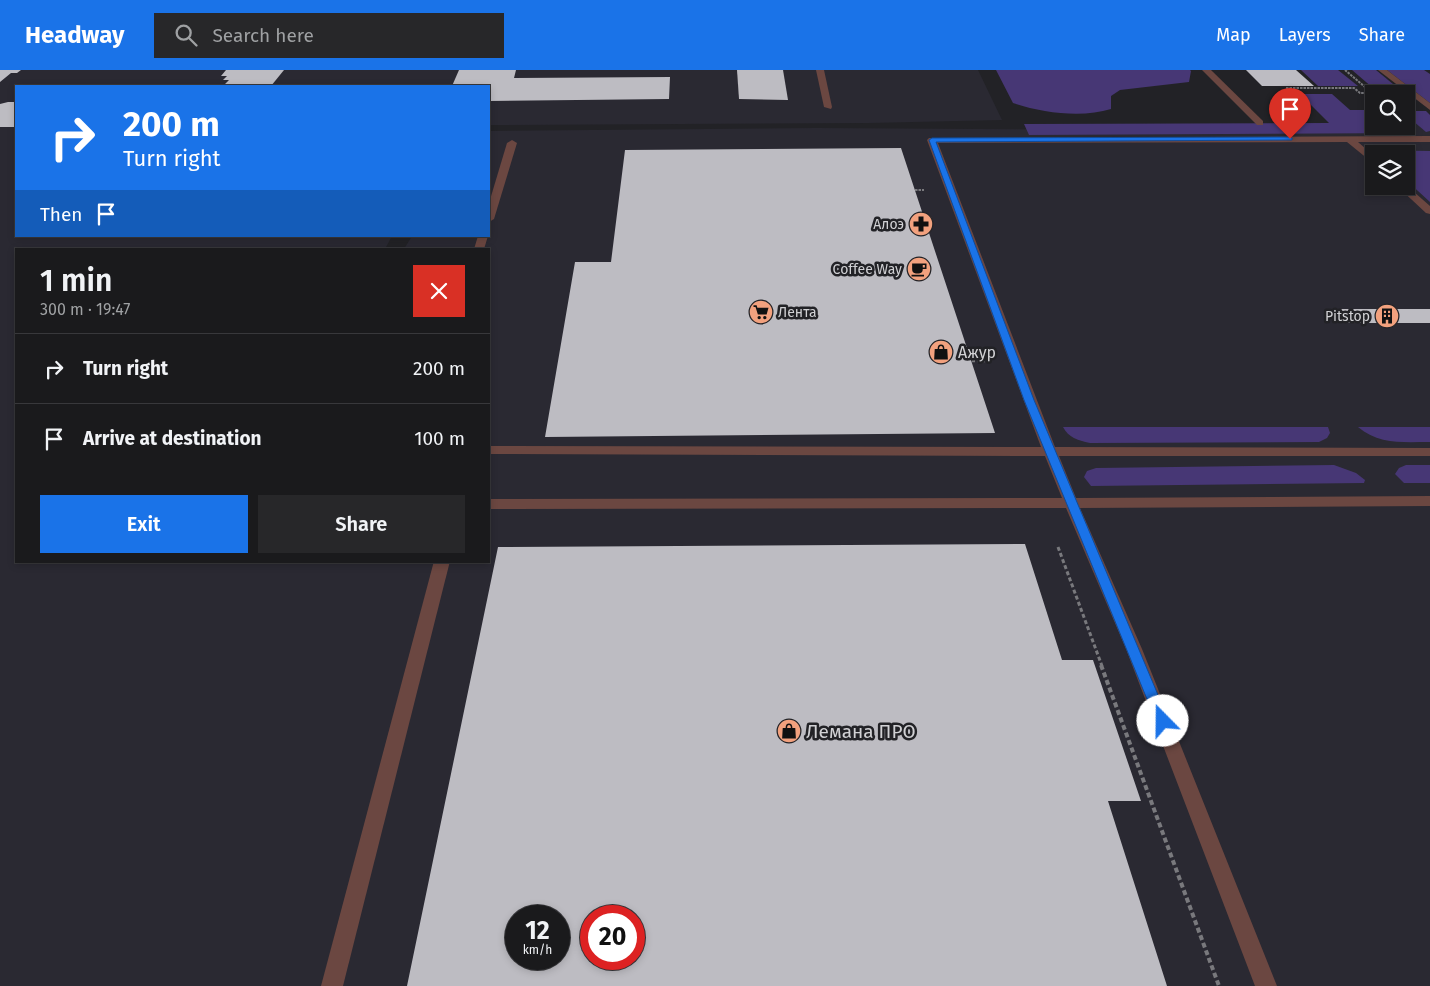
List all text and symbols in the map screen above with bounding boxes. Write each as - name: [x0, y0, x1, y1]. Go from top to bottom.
- search box: [154, 13, 504, 58]
- text: Headway: [25, 21, 124, 49]
- icon: search: [172, 21, 200, 49]
- text: Search here: [212, 24, 314, 47]
- text: Map: [1216, 24, 1251, 46]
- text: Layers: [1279, 24, 1331, 46]
- text: Share: [1359, 24, 1405, 46]
- map controls: [1365, 85, 1415, 195]
- button: search: [1365, 85, 1415, 135]
- pin: [1269, 88, 1311, 139]
- icon: arrive: [1276, 95, 1304, 123]
- text: 200 m: [123, 103, 220, 145]
- icon: right: [40, 105, 105, 170]
- text: Turn right: [123, 145, 220, 172]
- button: layers: [1365, 145, 1415, 195]
- icon: arrive: [92, 200, 120, 228]
- text: Then: [40, 203, 82, 226]
- pharmacy icon: Алоэ: [908, 211, 934, 237]
- place label: Алоэ: [873, 216, 904, 233]
- cafe icon: Coffee Way: [906, 256, 932, 282]
- place label: Coffee Way: [833, 261, 902, 278]
- text: 1 min: [40, 263, 112, 299]
- button: close: [413, 265, 465, 317]
- supermarket icon: Лента: [748, 299, 774, 325]
- text: 300 m · 19:47: [40, 300, 130, 319]
- building icon: Pitstop: [1374, 303, 1400, 329]
- place label: Лента: [778, 304, 817, 321]
- place label: Pitstop: [1325, 308, 1370, 325]
- shop icon: Ажур: [928, 339, 954, 365]
- place label: Ажур: [958, 343, 996, 362]
- icon: right: [40, 355, 68, 383]
- text: Turn right: [83, 357, 168, 380]
- text: 200 m: [413, 357, 465, 380]
- icon: arrive: [40, 425, 68, 453]
- text: Arrive at destination: [83, 427, 262, 450]
- text: 100 m: [414, 427, 465, 450]
- button: Exit: [40, 495, 248, 553]
- button: Share: [258, 495, 465, 553]
- position arrow: [1136, 694, 1188, 746]
- shop icon: Лемана ПРО: [776, 718, 802, 744]
- place label: Лемана ПРО: [806, 720, 916, 743]
- speed limit sign: 20: [580, 905, 645, 970]
- text: 12: [525, 916, 550, 946]
- text: km/h: [523, 943, 552, 957]

